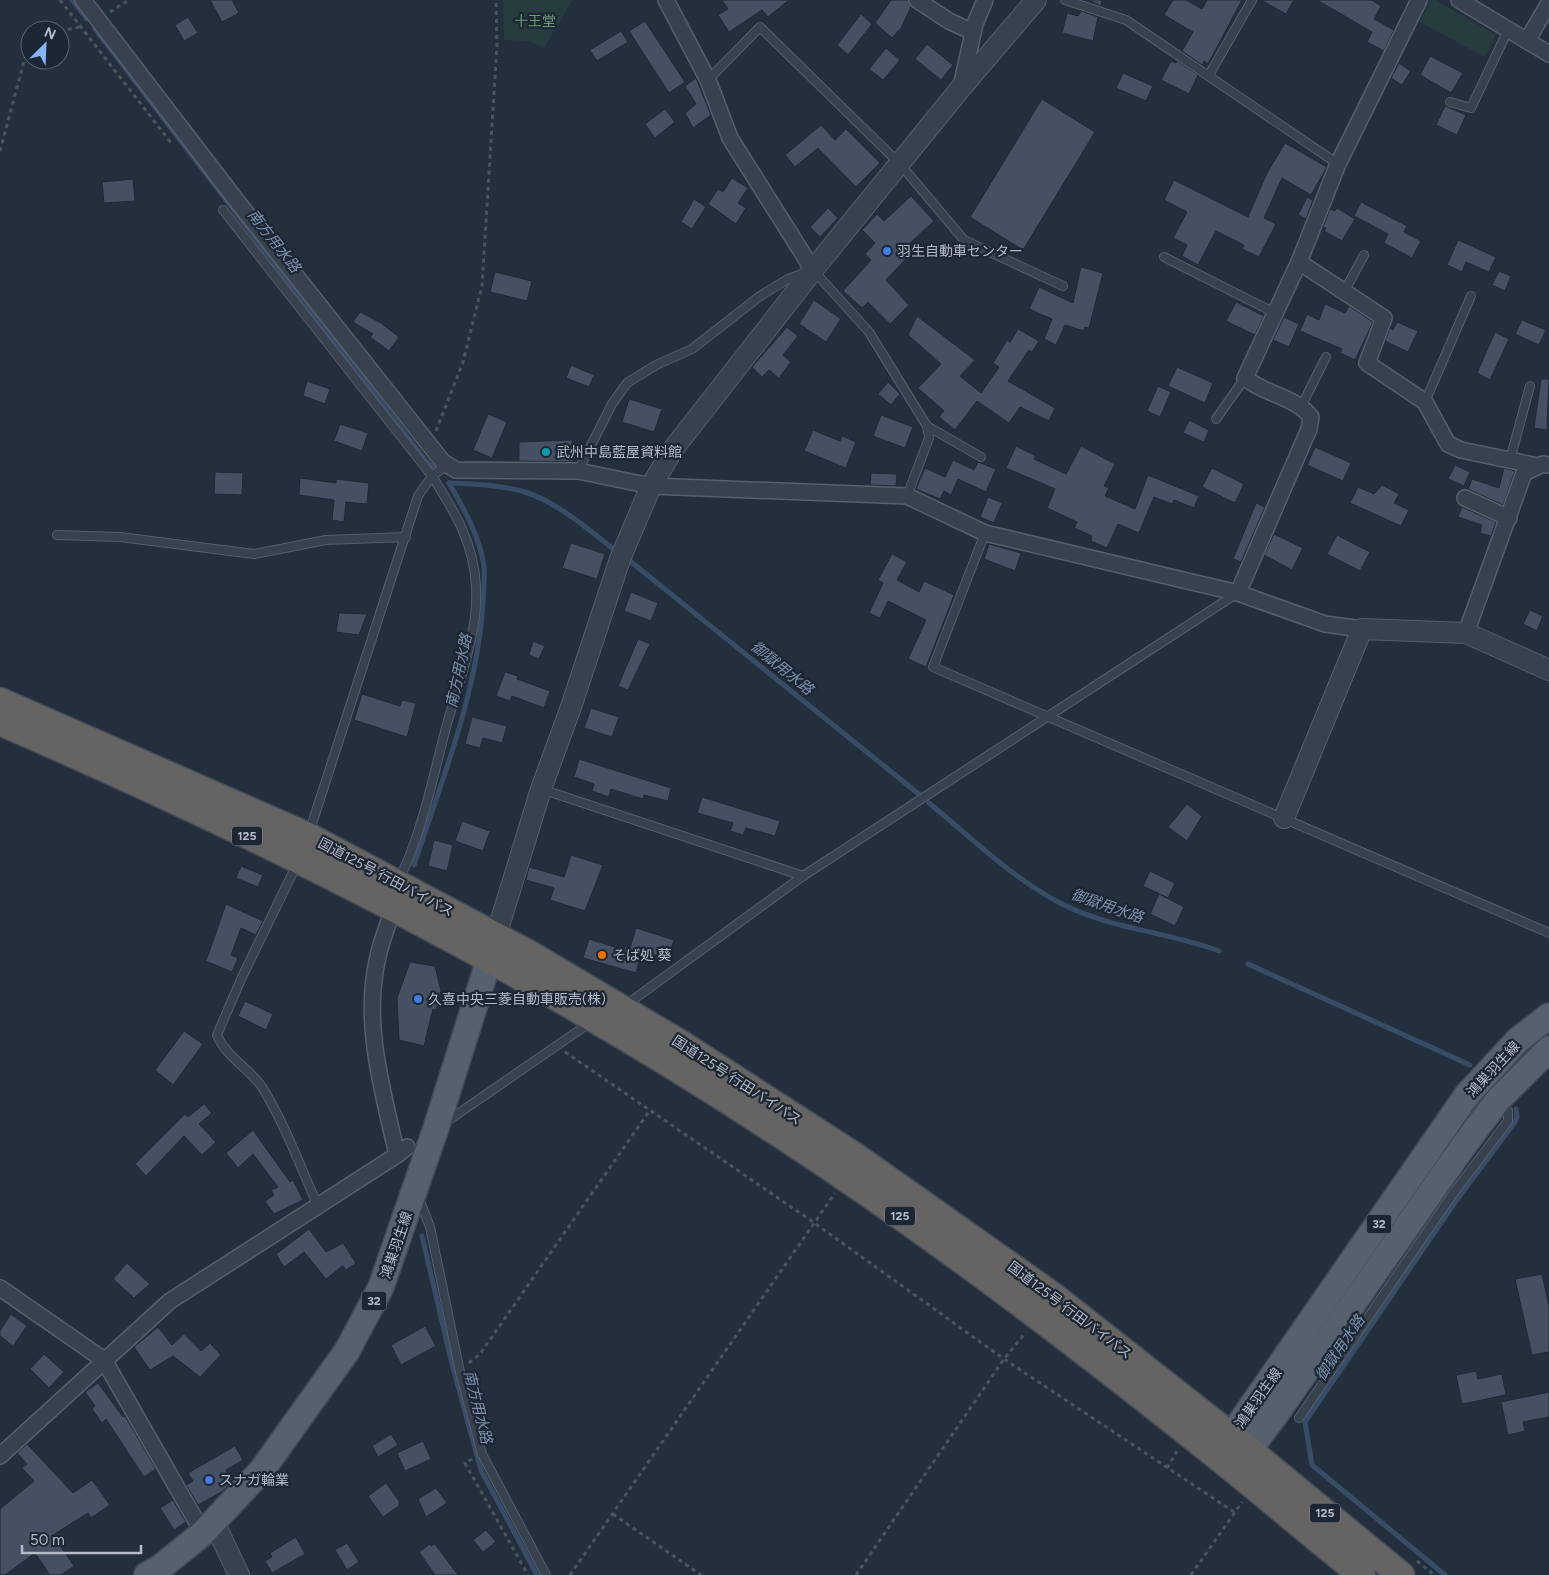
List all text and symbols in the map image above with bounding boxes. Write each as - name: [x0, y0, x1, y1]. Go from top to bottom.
- park label: 十王堂: [514, 13, 556, 30]
- north arrow: [20, 20, 70, 70]
- text: N: [42, 24, 58, 44]
- water label: 南方用水路: [244, 206, 305, 278]
- place label: 羽生自動車センター: [897, 243, 1023, 260]
- marker: 羽生自動車センター: [881, 245, 893, 257]
- place label: 武州中島藍屋資料館: [556, 444, 682, 461]
- marker: 武州中島藍屋資料館: [540, 446, 552, 458]
- water label: 南方用水路: [442, 630, 476, 710]
- water label: 御獄用水路: [747, 637, 818, 700]
- road number: 125: [232, 826, 262, 846]
- street label: 国道125号 行田バイパス: [315, 835, 456, 920]
- water label: 御獄用水路: [1069, 885, 1147, 927]
- place label: そば処 葵: [612, 947, 671, 964]
- marker: そば処 葵: [596, 949, 608, 961]
- place label: 久喜中央三菱自動車販売(株): [428, 991, 606, 1008]
- marker: 久喜中央三菱自動車販売(株): [412, 993, 424, 1005]
- street label: 国道125号 行田バイパス: [669, 1032, 805, 1129]
- street label: 鴻巣羽生線: [1463, 1038, 1523, 1101]
- road number: 125: [885, 1206, 915, 1226]
- street label: 鴻巣羽生線: [377, 1209, 416, 1281]
- road number: 32: [1366, 1214, 1392, 1234]
- street label: 国道125号 行田バイパス: [1004, 1258, 1135, 1363]
- road number: 32: [362, 1292, 386, 1310]
- water label: 御獄用水路: [1312, 1310, 1370, 1384]
- street label: 鴻巣羽生線: [1231, 1365, 1285, 1432]
- water label: 南方用水路: [460, 1368, 496, 1447]
- place label: スナガ輪業: [219, 1472, 289, 1489]
- marker: スナガ輪業: [203, 1474, 215, 1486]
- road number: 125: [1310, 1504, 1340, 1522]
- scale bar: [22, 1522, 141, 1554]
- text: 50 m: [30, 1531, 65, 1549]

